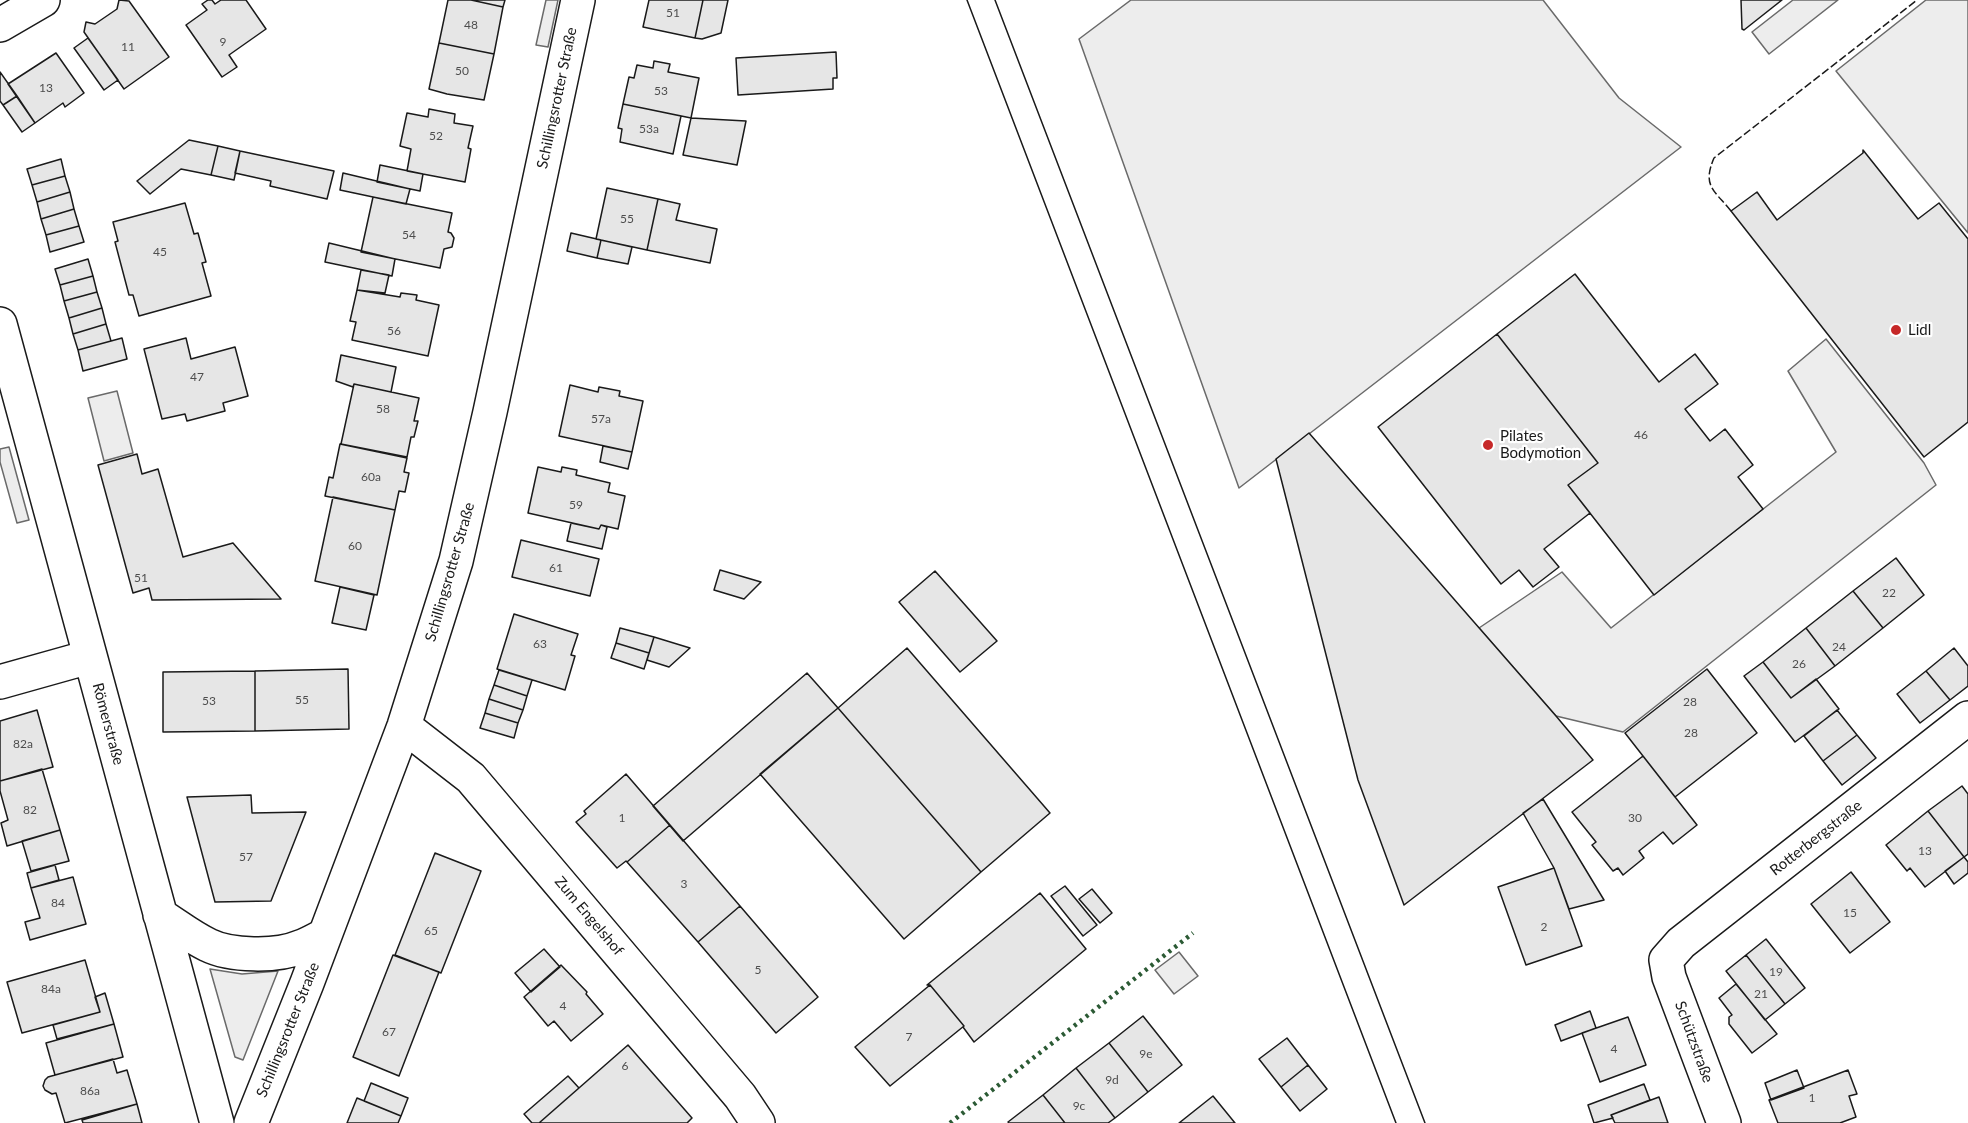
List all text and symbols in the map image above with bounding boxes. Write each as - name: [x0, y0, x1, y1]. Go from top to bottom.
- house number: 51: [666, 6, 680, 20]
- house number: 48: [464, 18, 478, 32]
- street label: Schillingsrotter Straße: [533, 26, 581, 170]
- house number: 9: [220, 35, 226, 49]
- house number: 11: [121, 40, 135, 54]
- house number: 50: [455, 64, 469, 78]
- house number: 13: [39, 81, 53, 95]
- house number: 53: [654, 84, 668, 98]
- house number: 53a: [639, 122, 659, 136]
- house number: 52: [429, 129, 443, 143]
- house number: 55: [620, 212, 634, 226]
- house number: 54: [402, 228, 416, 242]
- house number: 45: [153, 245, 167, 259]
- place label: Lidl: [1908, 321, 1931, 339]
- marker: Lidl: [1889, 323, 1903, 337]
- house number: 56: [387, 324, 401, 338]
- house number: 47: [190, 370, 204, 384]
- house number: 58: [376, 402, 390, 416]
- house number: 57a: [591, 412, 611, 426]
- place label: Pilates Bodymotion: [1500, 427, 1581, 462]
- house number: 46: [1634, 428, 1648, 442]
- marker: Pilates Bodymotion: [1481, 438, 1495, 452]
- house number: 60a: [361, 470, 381, 484]
- house number: 59: [569, 498, 583, 512]
- street label: Schillingsrotter Straße: [421, 500, 479, 644]
- house number: 60: [348, 539, 362, 553]
- house number: 61: [549, 561, 563, 575]
- house number: 51: [134, 571, 148, 585]
- house number: 22: [1882, 586, 1896, 600]
- house number: 63: [533, 637, 547, 651]
- house number: 24: [1832, 640, 1846, 654]
- house number: 26: [1792, 657, 1806, 671]
- street label: Römerstraße: [88, 681, 128, 767]
- house number: 55: [295, 693, 309, 707]
- house number: 53: [202, 694, 216, 708]
- house number: 28: [1683, 695, 1697, 709]
- house number: 28: [1684, 726, 1698, 740]
- house number: 82a: [13, 737, 33, 751]
- street label: Rotterbergstraße: [1767, 797, 1865, 879]
- house number: 82: [23, 803, 37, 817]
- house number: 1: [619, 811, 625, 825]
- house number: 30: [1628, 811, 1642, 825]
- house number: 13: [1918, 844, 1932, 858]
- house number: 57: [239, 850, 253, 864]
- street label: Zum Engelshof: [551, 873, 627, 959]
- house number: 3: [681, 877, 687, 891]
- house number: 84: [51, 896, 65, 910]
- house number: 15: [1843, 906, 1857, 920]
- house number: 2: [1541, 920, 1547, 934]
- house number: 65: [424, 924, 438, 938]
- street label: Schillingsrotter Straße: [253, 960, 323, 1100]
- house number: 5: [755, 963, 761, 977]
- house number: 19: [1769, 965, 1783, 979]
- house number: 84a: [41, 982, 61, 996]
- house number: 21: [1754, 987, 1768, 1001]
- house number: 4: [560, 999, 566, 1013]
- street label: Schützstraße: [1671, 999, 1717, 1085]
- house number: 67: [382, 1025, 396, 1039]
- house number: 7: [906, 1030, 912, 1044]
- house number: 4: [1611, 1042, 1617, 1056]
- house number: 9e: [1139, 1047, 1153, 1061]
- house number: 6: [622, 1059, 628, 1073]
- house number: 9d: [1105, 1073, 1119, 1087]
- house number: 86a: [80, 1084, 100, 1098]
- house number: 1: [1809, 1091, 1815, 1105]
- house number: 9c: [1073, 1099, 1085, 1113]

